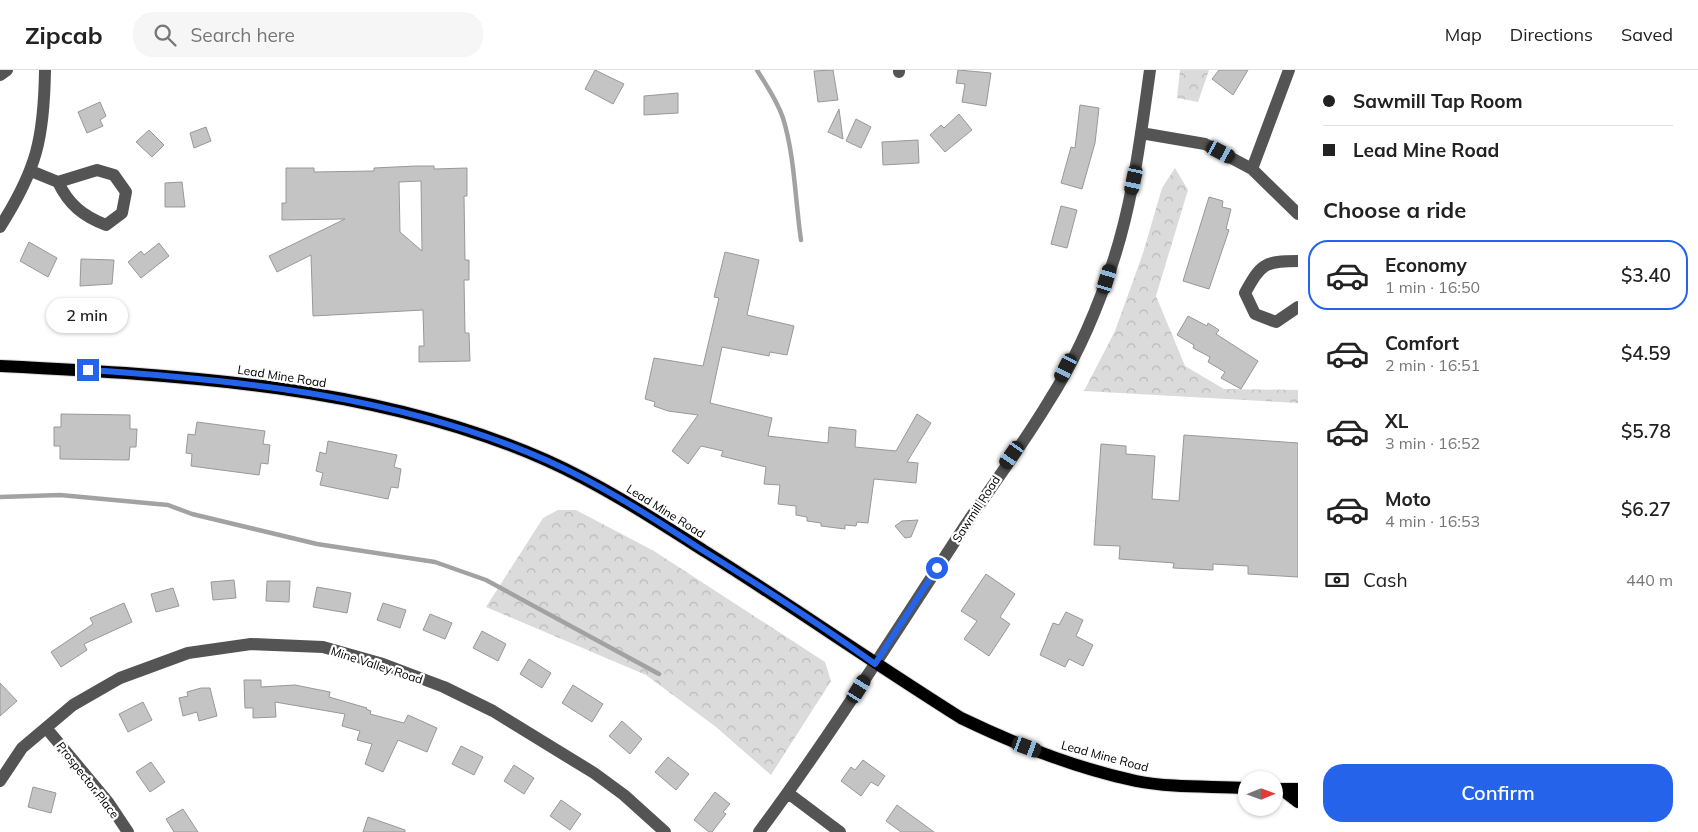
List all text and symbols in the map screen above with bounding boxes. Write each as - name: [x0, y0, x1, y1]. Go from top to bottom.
- search box: [133, 12, 483, 57]
- text: Zipcab: [25, 20, 103, 50]
- icon: search: [151, 21, 179, 49]
- text: Search here: [191, 23, 295, 47]
- text: Map: [1445, 23, 1482, 46]
- text: Directions: [1510, 23, 1593, 46]
- text: Saved: [1621, 23, 1673, 46]
- text: Sawmill Tap Room: [1353, 89, 1523, 113]
- car: [1204, 138, 1237, 166]
- text: Lead Mine Road: [1353, 138, 1499, 162]
- car: [1123, 164, 1144, 196]
- text: Choose a ride: [1323, 196, 1466, 224]
- icon: car: [1325, 253, 1370, 298]
- text: Economy: [1385, 253, 1467, 277]
- car: [1095, 262, 1118, 296]
- text: $3.40: [1621, 263, 1671, 287]
- text: 1 min · 16:50: [1385, 277, 1480, 297]
- callout: 2 min: [47, 298, 129, 332]
- text: 2 min: [66, 305, 108, 325]
- icon: car: [1325, 331, 1370, 376]
- text: Comfort: [1385, 331, 1459, 355]
- text: $4.59: [1621, 341, 1671, 365]
- car: [1052, 351, 1079, 385]
- text: 2 min · 16:51: [1385, 355, 1480, 375]
- route end: [77, 359, 99, 381]
- street label: Lead Mine Road: [236, 362, 328, 390]
- icon: car: [1325, 409, 1370, 454]
- text: XL: [1385, 409, 1408, 433]
- text: $5.78: [1621, 419, 1671, 443]
- text: 3 min · 16:52: [1385, 433, 1480, 453]
- car: [997, 438, 1026, 472]
- street label: Sawmill Road: [949, 473, 1003, 545]
- street label: Lead Mine Road: [624, 481, 708, 541]
- icon: car: [1325, 487, 1370, 532]
- text: Moto: [1385, 487, 1431, 511]
- text: $6.27: [1621, 497, 1671, 521]
- text: 4 min · 16:53: [1385, 511, 1480, 531]
- route start: [926, 557, 948, 579]
- icon: cash: [1323, 566, 1351, 594]
- text: Cash: [1363, 568, 1408, 592]
- text: 440 m: [1626, 570, 1673, 590]
- street label: Mine Valley Road: [329, 643, 425, 687]
- car: [844, 672, 873, 706]
- car: [1010, 735, 1043, 759]
- street label: Lead Mine Road: [1060, 737, 1150, 775]
- street label: Prospector Place: [53, 739, 123, 821]
- button: Confirm: [1323, 764, 1673, 822]
- north arrow: [1238, 771, 1282, 816]
- map controls: [1238, 771, 1283, 816]

